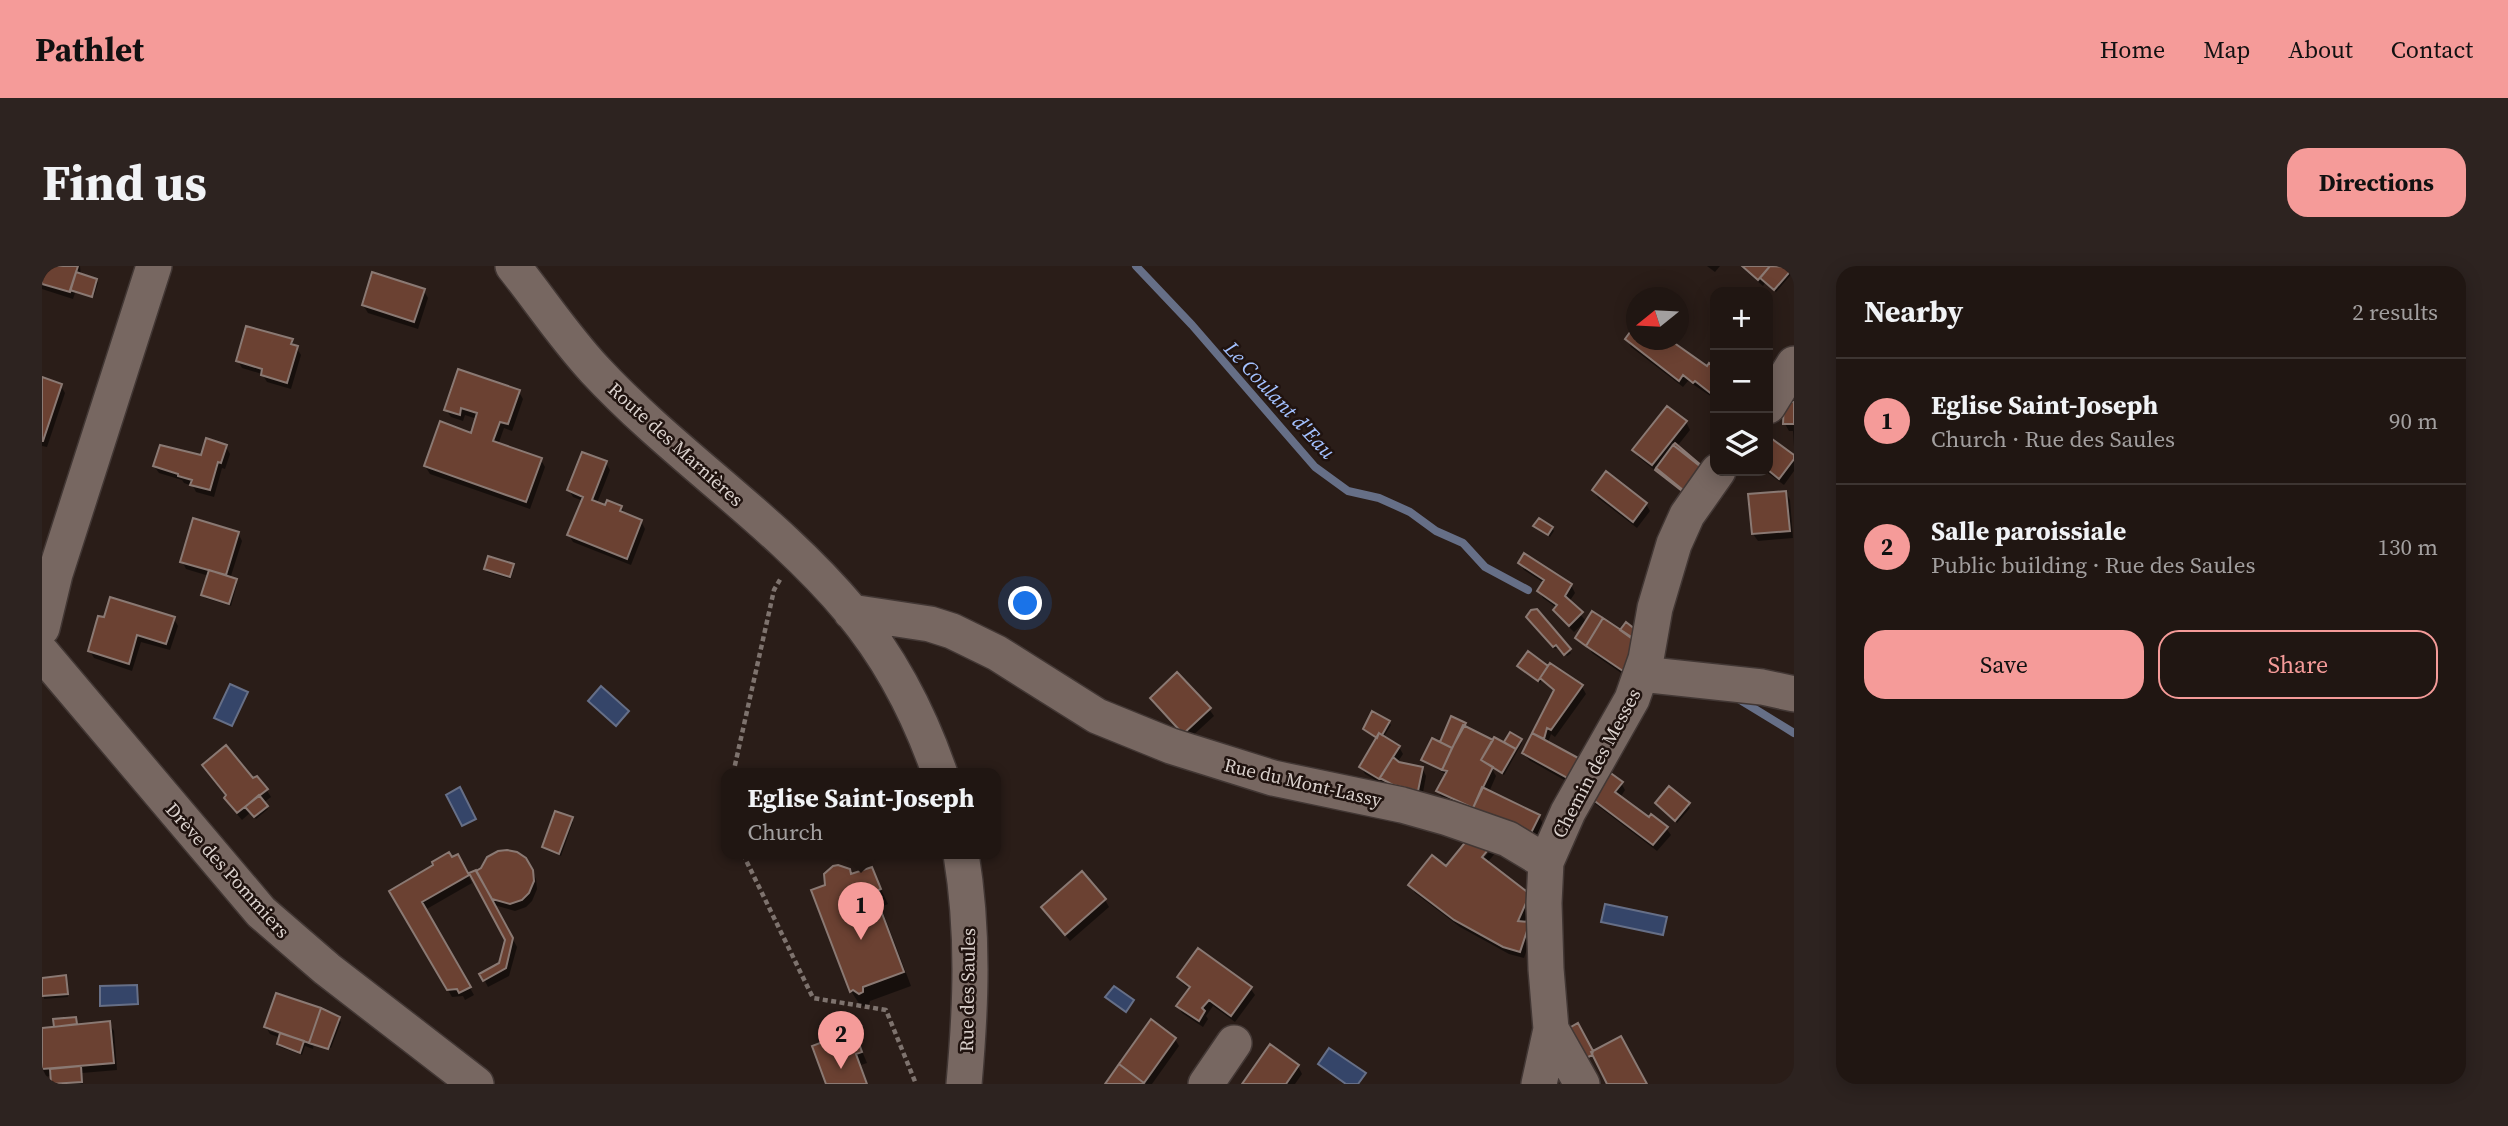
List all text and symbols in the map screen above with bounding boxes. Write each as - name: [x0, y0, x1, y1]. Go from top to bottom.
- text: Pathlet: [35, 27, 144, 72]
- text: Home: [2100, 33, 2165, 66]
- text: Map: [2203, 33, 2250, 66]
- text: About: [2288, 33, 2353, 66]
- text: Contact: [2391, 33, 2473, 66]
- button: Directions: [2287, 148, 2466, 217]
- text: Find us: [42, 149, 207, 216]
- north arrow: [1626, 287, 1689, 350]
- map controls: [1710, 287, 1773, 476]
- button: +: [1710, 287, 1773, 350]
- text: Nearby: [1864, 291, 1963, 332]
- text: 2 results: [2352, 296, 2438, 328]
- water label: Le Coulant d'Eau: [1217, 334, 1342, 465]
- button: −: [1710, 350, 1773, 413]
- street label: Route des Marnières: [603, 376, 749, 512]
- text: Eglise Saint-Joseph: [1931, 387, 2158, 423]
- text: 1: [1881, 405, 1893, 437]
- text: 90 m: [2389, 405, 2438, 437]
- button: layers: [1710, 413, 1773, 476]
- text: Church · Rue des Saules: [1931, 423, 2175, 455]
- text: Salle paroissiale: [1931, 513, 2126, 549]
- text: 2: [1881, 531, 1893, 563]
- text: 130 m: [2377, 531, 2438, 563]
- text: Public building · Rue des Saules: [1931, 549, 2255, 581]
- your location: [1008, 586, 1042, 620]
- button: Save: [1864, 630, 2144, 699]
- button: Share: [2158, 630, 2438, 699]
- street label: Chemin des Messes: [1546, 684, 1646, 842]
- street label: Rue du Mont-Lassy: [1222, 751, 1385, 813]
- popup: [721, 768, 1001, 859]
- text: Eglise Saint-Joseph: [747, 780, 975, 816]
- street label: Drève des Pommiers: [160, 797, 296, 943]
- text: Church: [747, 816, 823, 848]
- pin: 1: [838, 882, 884, 940]
- street label: Rue des Saules: [953, 928, 981, 1052]
- pin: 2: [818, 1011, 864, 1069]

